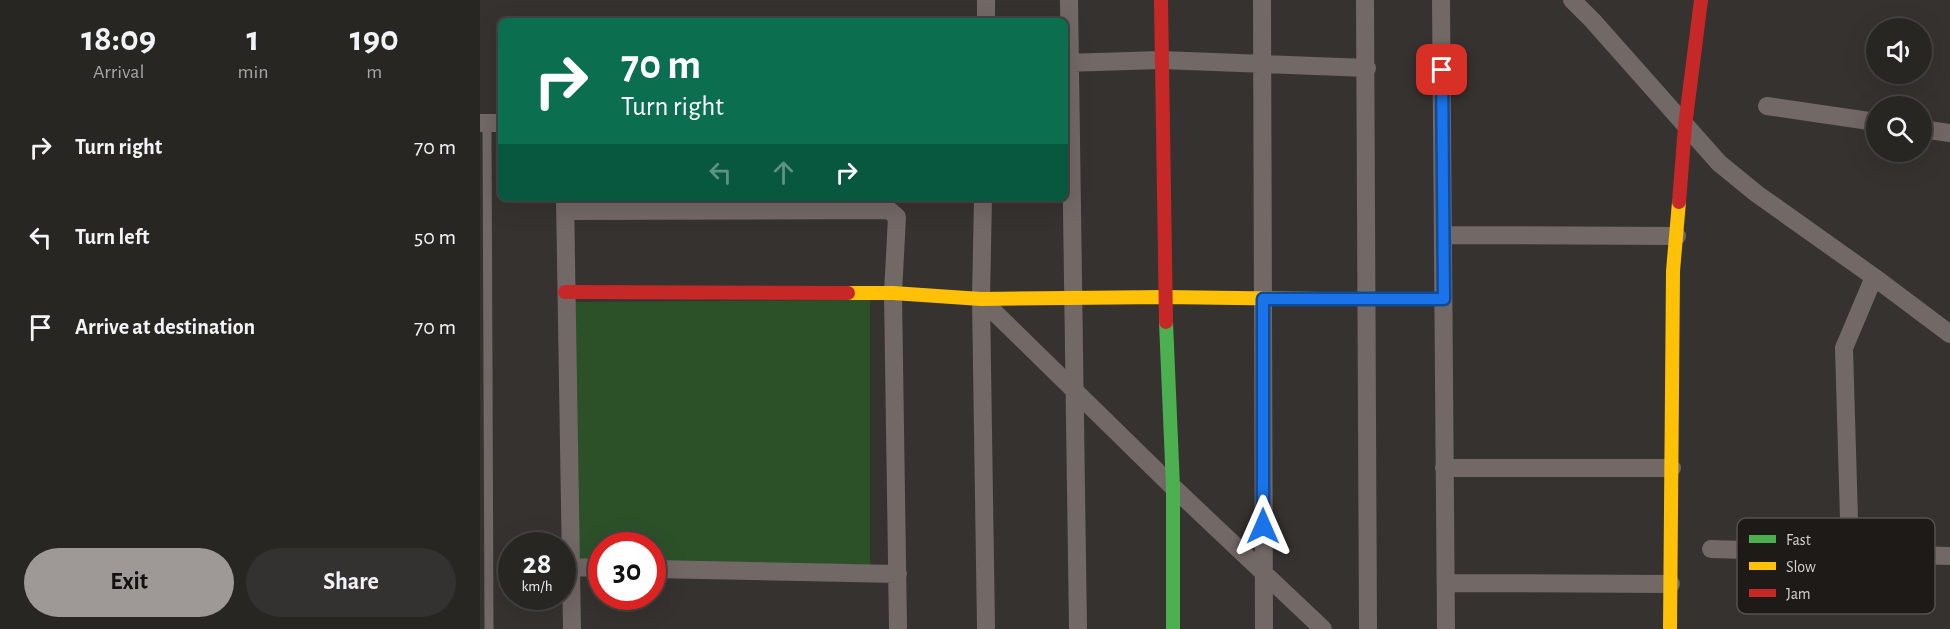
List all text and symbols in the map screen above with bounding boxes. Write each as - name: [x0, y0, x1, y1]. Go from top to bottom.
- map controls: [1866, 18, 1932, 162]
- button: sound: [1866, 18, 1932, 84]
- text: 18:09: [81, 21, 156, 57]
- text: 1: [246, 21, 259, 57]
- text: 190: [350, 21, 399, 57]
- icon: right: [522, 42, 600, 120]
- text: 70 m: [621, 44, 701, 86]
- pin: [1416, 44, 1467, 95]
- icon: arrive: [1425, 53, 1458, 86]
- text: Arrival: [93, 62, 144, 82]
- text: min: [237, 62, 269, 82]
- text: m: [366, 62, 382, 82]
- text: Turn right: [621, 93, 724, 120]
- button: search: [1866, 96, 1932, 162]
- icon: right: [24, 131, 57, 164]
- text: Turn right: [75, 136, 162, 158]
- text: 70 m: [414, 136, 456, 158]
- icon: left: [704, 156, 737, 189]
- icon: ahead: [767, 156, 800, 189]
- icon: right: [830, 156, 863, 189]
- icon: left: [24, 221, 57, 254]
- text: Turn left: [75, 226, 149, 248]
- text: 50 m: [414, 226, 456, 248]
- icon: arrive: [24, 311, 57, 344]
- text: Arrive at destination: [75, 316, 255, 338]
- text: 70 m: [414, 316, 456, 338]
- position arrow: [1231, 494, 1295, 558]
- legend: [1737, 518, 1935, 614]
- speed limit sign: 30: [588, 532, 666, 610]
- text: Fast: [1786, 532, 1811, 548]
- button: Exit: [24, 548, 234, 617]
- button: Share: [246, 548, 456, 617]
- text: 28: [523, 549, 551, 579]
- text: Slow: [1786, 559, 1816, 575]
- text: km/h: [522, 579, 552, 594]
- text: Jam: [1786, 586, 1811, 602]

